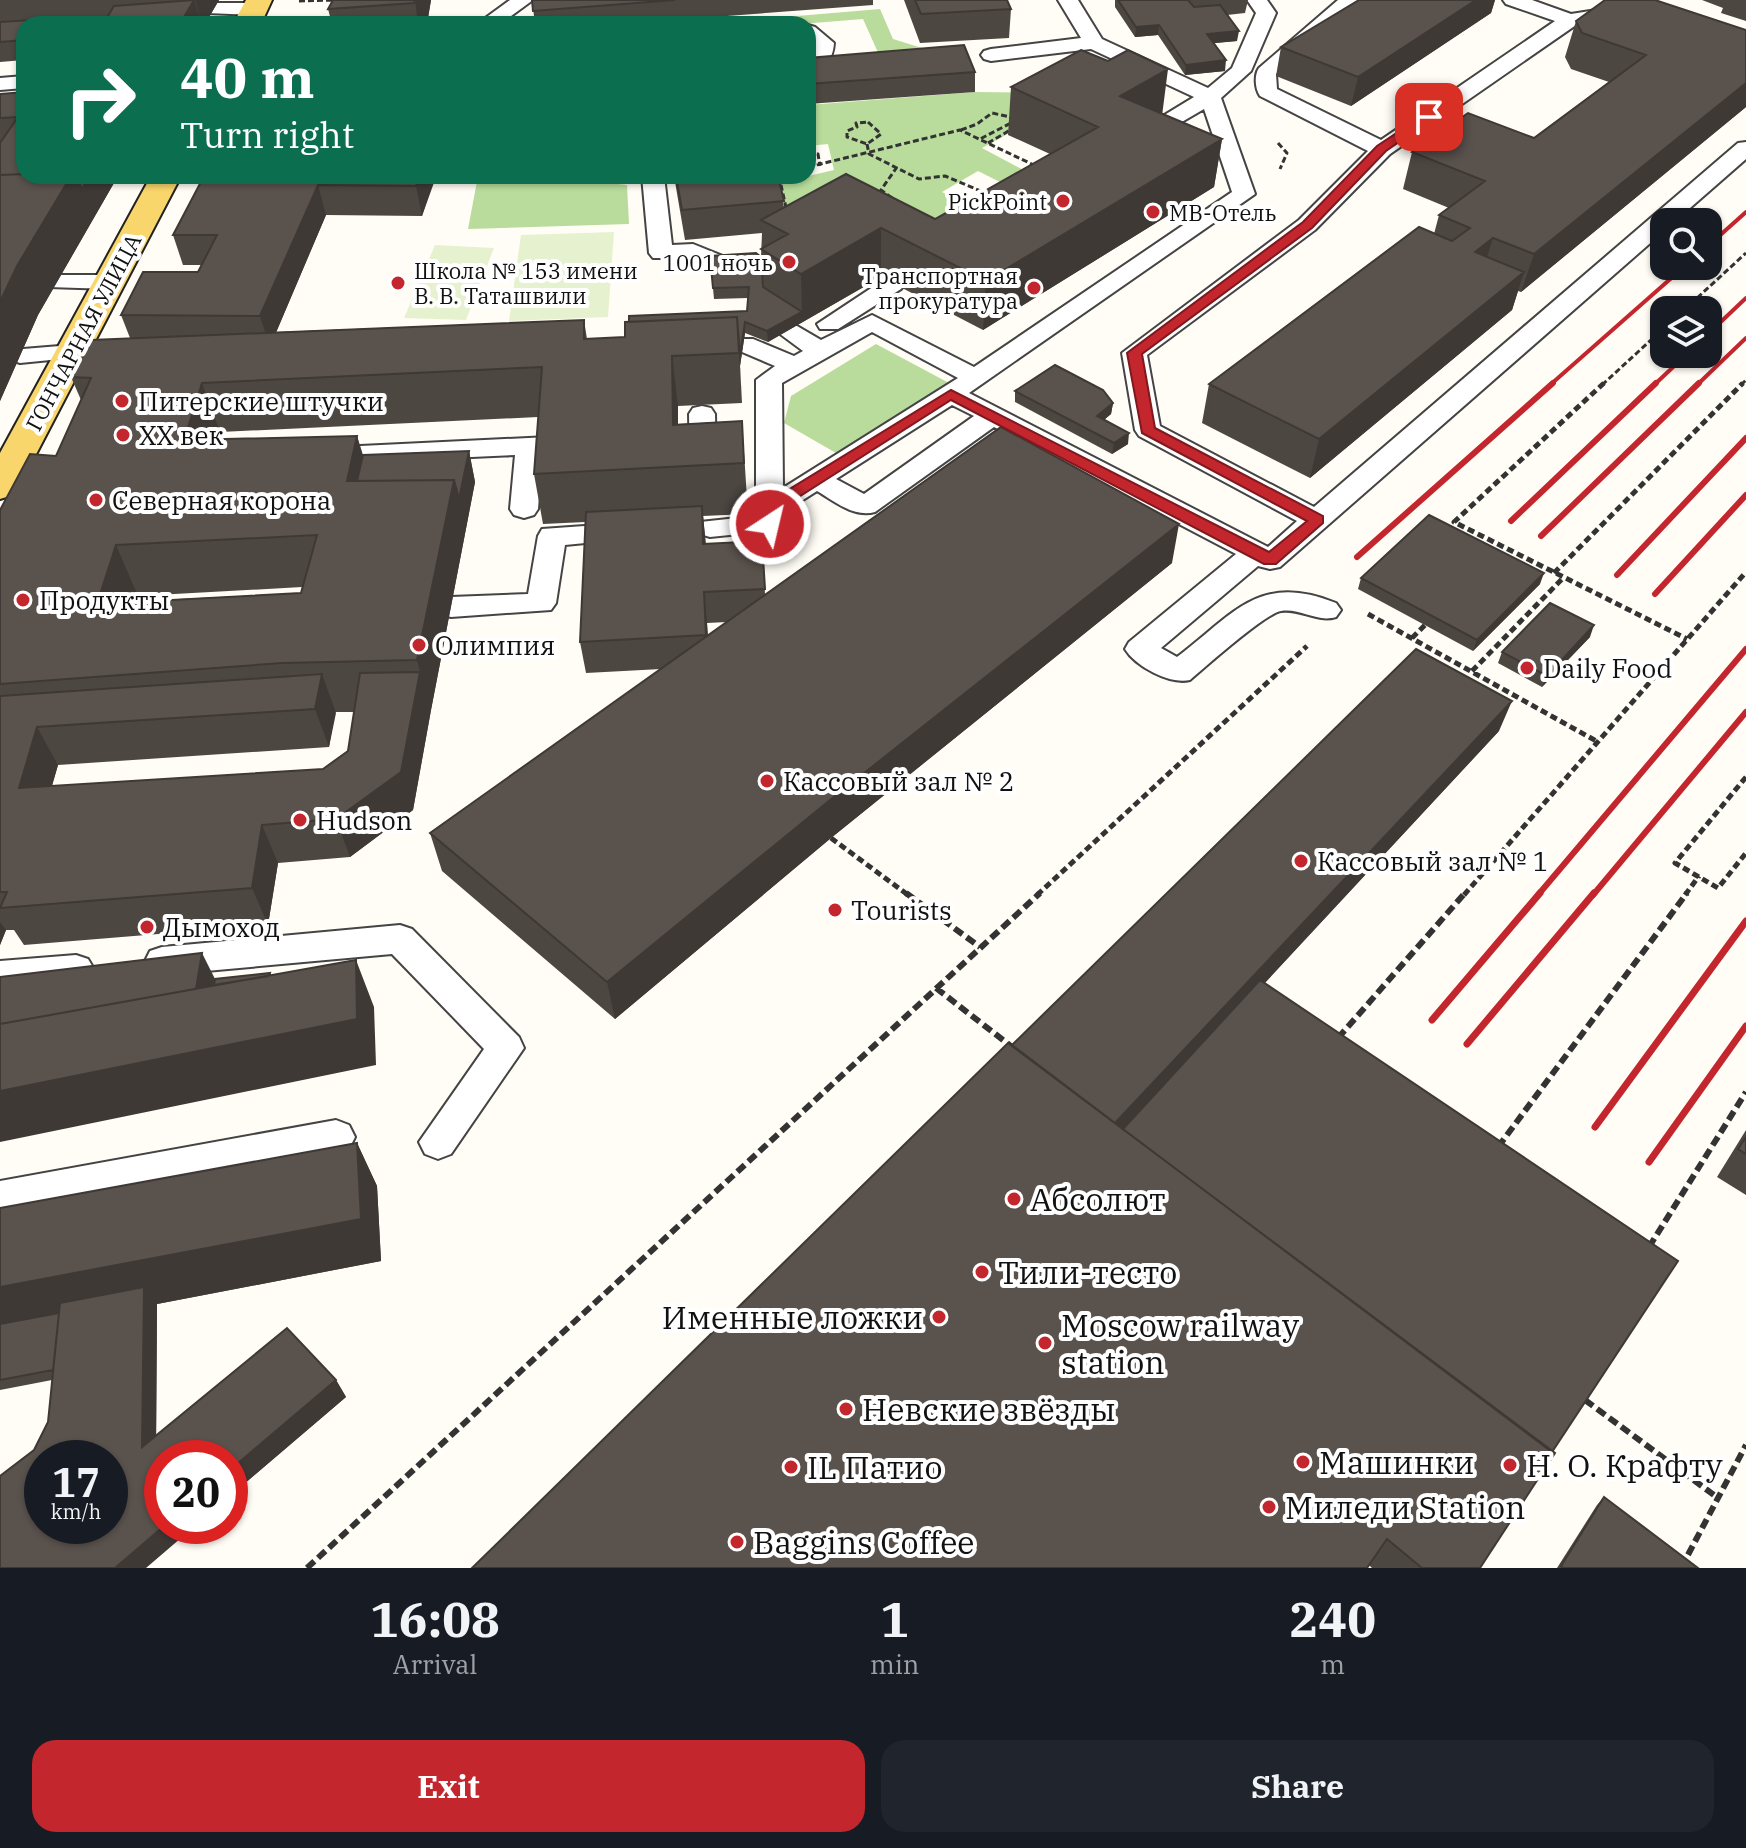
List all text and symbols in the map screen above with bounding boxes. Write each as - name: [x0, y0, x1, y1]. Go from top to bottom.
- text: 40 m: [180, 41, 315, 113]
- icon: right: [48, 48, 152, 152]
- pin: [1395, 83, 1463, 151]
- icon: arrive: [1407, 95, 1451, 139]
- text: Turn right: [180, 111, 354, 158]
- place label: PickPoint: [948, 187, 1047, 216]
- marker: PickPoint: [1054, 192, 1072, 210]
- place label: МВ-Отель: [1169, 198, 1276, 227]
- marker: МВ-Отель: [1144, 203, 1162, 221]
- map controls: [1650, 208, 1722, 368]
- button: search: [1650, 208, 1722, 280]
- street label: ГОНЧАРНАЯ УЛИЦА: [19, 228, 147, 436]
- place label: 1001 ночь: [663, 248, 773, 277]
- marker: 1001 ночь: [780, 253, 798, 271]
- place label: Школа № 153 имени В. В. Таташвили: [414, 256, 638, 310]
- place label: Транспортная прокуратура: [861, 261, 1018, 315]
- marker: Школа № 153 имени В. В. Таташвили: [389, 274, 407, 292]
- marker: Транспортная прокуратура: [1025, 279, 1043, 297]
- button: layers: [1650, 296, 1722, 368]
- place label: Питерские штучки: [138, 384, 384, 418]
- marker: Питерские штучки: [113, 392, 131, 410]
- place label: XX век: [139, 418, 224, 452]
- marker: XX век: [114, 426, 132, 444]
- position arrow: [728, 482, 812, 566]
- place label: Северная корона: [112, 483, 331, 517]
- marker: Северная корона: [87, 491, 105, 509]
- place label: Продукты: [39, 583, 170, 617]
- marker: Продукты: [14, 591, 32, 609]
- place label: Олимпия: [435, 628, 555, 662]
- marker: Олимпия: [410, 636, 428, 654]
- place label: Daily Food: [1543, 651, 1672, 685]
- marker: Daily Food: [1518, 659, 1536, 677]
- place label: Кассовый зал № 2: [783, 764, 1014, 798]
- marker: Кассовый зал № 2: [758, 772, 776, 790]
- place label: Hudson: [316, 803, 412, 837]
- marker: Hudson: [291, 811, 309, 829]
- place label: Кассовый зал № 1: [1317, 844, 1548, 878]
- marker: Кассовый зал № 1: [1292, 852, 1310, 870]
- place label: Tourists: [851, 893, 952, 927]
- marker: Tourists: [826, 901, 844, 919]
- place label: Дымоход: [163, 910, 280, 944]
- marker: Дымоход: [138, 918, 156, 936]
- place label: Абсолют: [1030, 1178, 1166, 1220]
- marker: Абсолют: [1005, 1190, 1023, 1208]
- place label: Тили-тесто: [998, 1251, 1177, 1293]
- marker: Тили-тесто: [973, 1263, 991, 1281]
- place label: Именные ложки: [662, 1296, 923, 1338]
- place label: Moscow railway station: [1061, 1304, 1300, 1383]
- marker: Именные ложки: [930, 1308, 948, 1326]
- marker: Moscow railway station: [1036, 1334, 1054, 1352]
- place label: Невские звёзды: [862, 1388, 1116, 1430]
- marker: Невские звёзды: [837, 1400, 855, 1418]
- speed limit sign: 20: [144, 1440, 248, 1544]
- place label: Машинки: [1319, 1441, 1474, 1483]
- place label: Н. О. Крафту: [1526, 1444, 1724, 1486]
- place label: IL Патио: [807, 1446, 943, 1488]
- marker: Машинки: [1294, 1453, 1312, 1471]
- text: 17: [52, 1456, 100, 1508]
- marker: Н. О. Крафту: [1501, 1456, 1519, 1474]
- marker: IL Патио: [782, 1458, 800, 1476]
- place label: Миледи Station: [1285, 1486, 1525, 1528]
- text: km/h: [51, 1498, 101, 1525]
- marker: Миледи Station: [1260, 1498, 1278, 1516]
- place label: Baggins Coffee: [753, 1521, 974, 1563]
- marker: Baggins Coffee: [728, 1533, 746, 1551]
- text: 16:08: [370, 1588, 500, 1650]
- text: 1: [880, 1588, 909, 1650]
- text: 240: [1290, 1588, 1376, 1650]
- text: Arrival: [393, 1647, 477, 1681]
- text: min: [870, 1647, 919, 1681]
- text: m: [1320, 1647, 1345, 1681]
- button: Exit: [32, 1740, 865, 1832]
- button: Share: [881, 1740, 1714, 1832]

